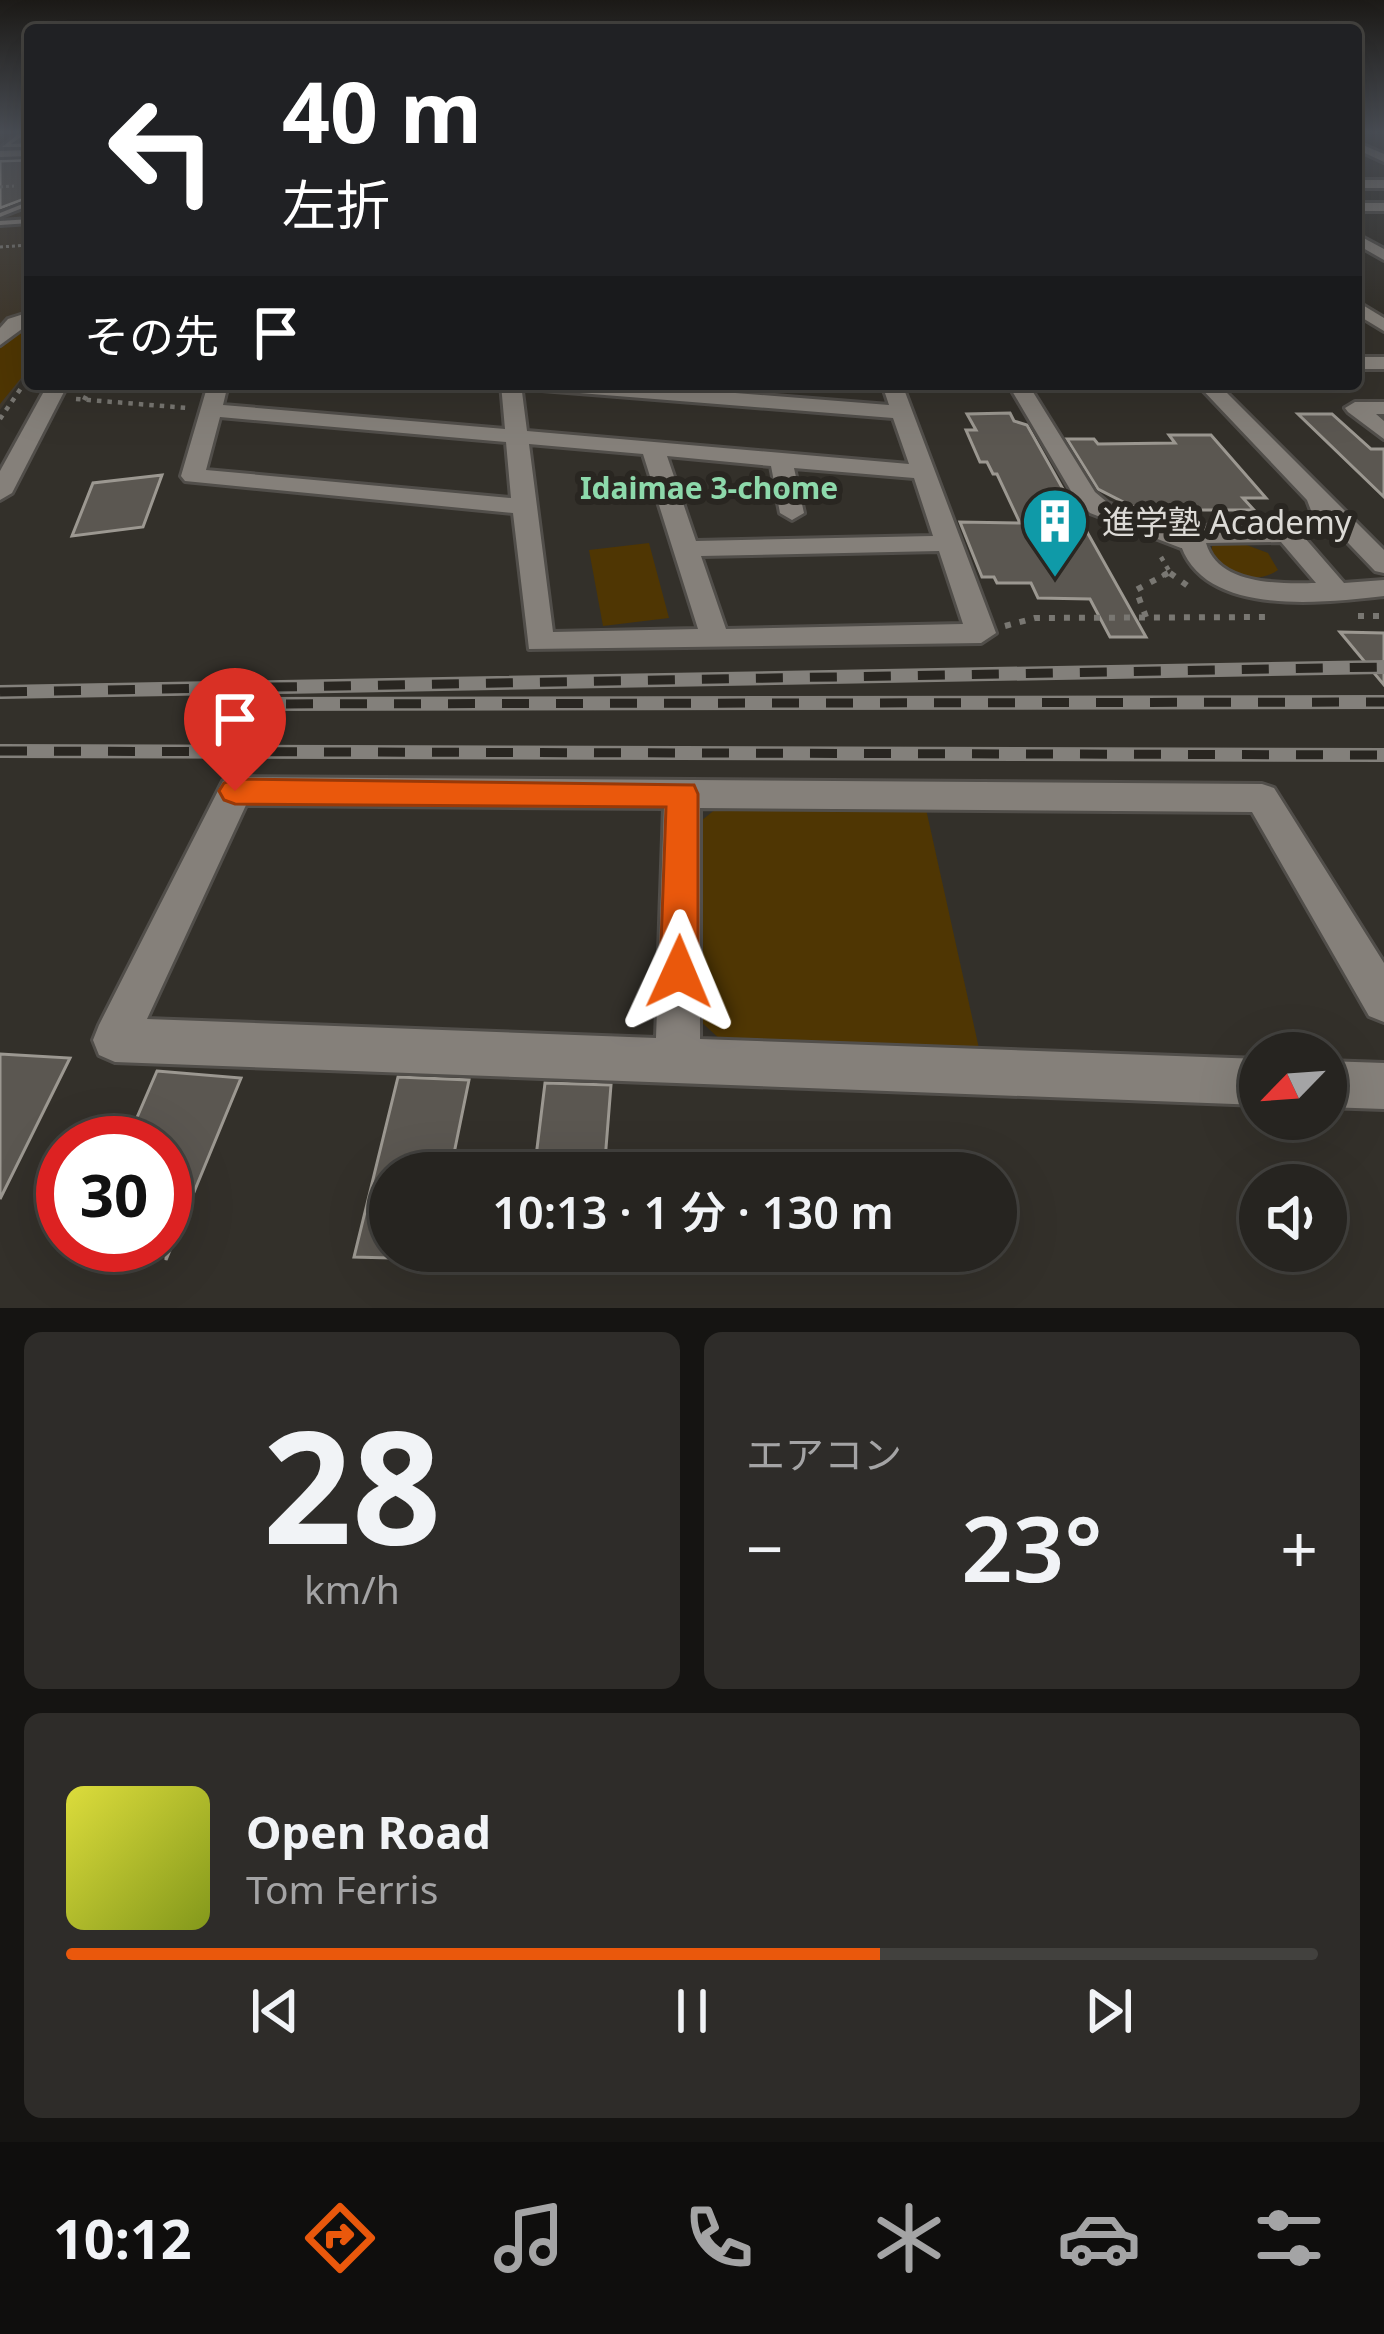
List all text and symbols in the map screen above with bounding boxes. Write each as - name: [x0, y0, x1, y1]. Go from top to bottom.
- text: 40 m: [282, 53, 482, 168]
- icon: left: [84, 72, 240, 228]
- text: 左折: [282, 167, 390, 241]
- icon: arrive: [243, 300, 309, 366]
- text: その先: [84, 305, 219, 366]
- district label: Idaimae 3-chome: [580, 467, 838, 508]
- building icon: 進学塾 Academy: [1020, 486, 1090, 580]
- place label: 進学塾 Academy: [1102, 499, 1352, 544]
- pin: [184, 668, 286, 791]
- icon: arrive: [202, 686, 268, 752]
- position arrow: [616, 909, 742, 1035]
- north arrow: [1239, 1032, 1347, 1140]
- map controls: [1239, 1032, 1347, 1272]
- speed limit sign: 30: [36, 1116, 192, 1272]
- button: sound: [1239, 1164, 1347, 1272]
- text: 10:13 · 1 分 · 130 m: [492, 1181, 894, 1242]
- text: 28: [263, 1377, 441, 1590]
- text: エアコン: [746, 1427, 902, 1480]
- text: 23°: [961, 1486, 1103, 1608]
- text: −: [746, 1502, 784, 1592]
- text: +: [1280, 1502, 1318, 1592]
- text: km/h: [304, 1562, 400, 1615]
- text: Open Road: [246, 1801, 491, 1862]
- text: Tom Ferris: [246, 1862, 438, 1915]
- icon: previous: [242, 1978, 308, 2044]
- icon: pause: [659, 1978, 725, 2044]
- icon: next: [1076, 1978, 1142, 2044]
- icon: directions: [298, 2196, 382, 2280]
- icon: music: [487, 2196, 571, 2280]
- icon: phone: [677, 2196, 761, 2280]
- icon: climate: [867, 2196, 951, 2280]
- icon: car: [1057, 2196, 1141, 2280]
- icon: filters: [1247, 2196, 1331, 2280]
- text: 10:12: [53, 2201, 192, 2275]

